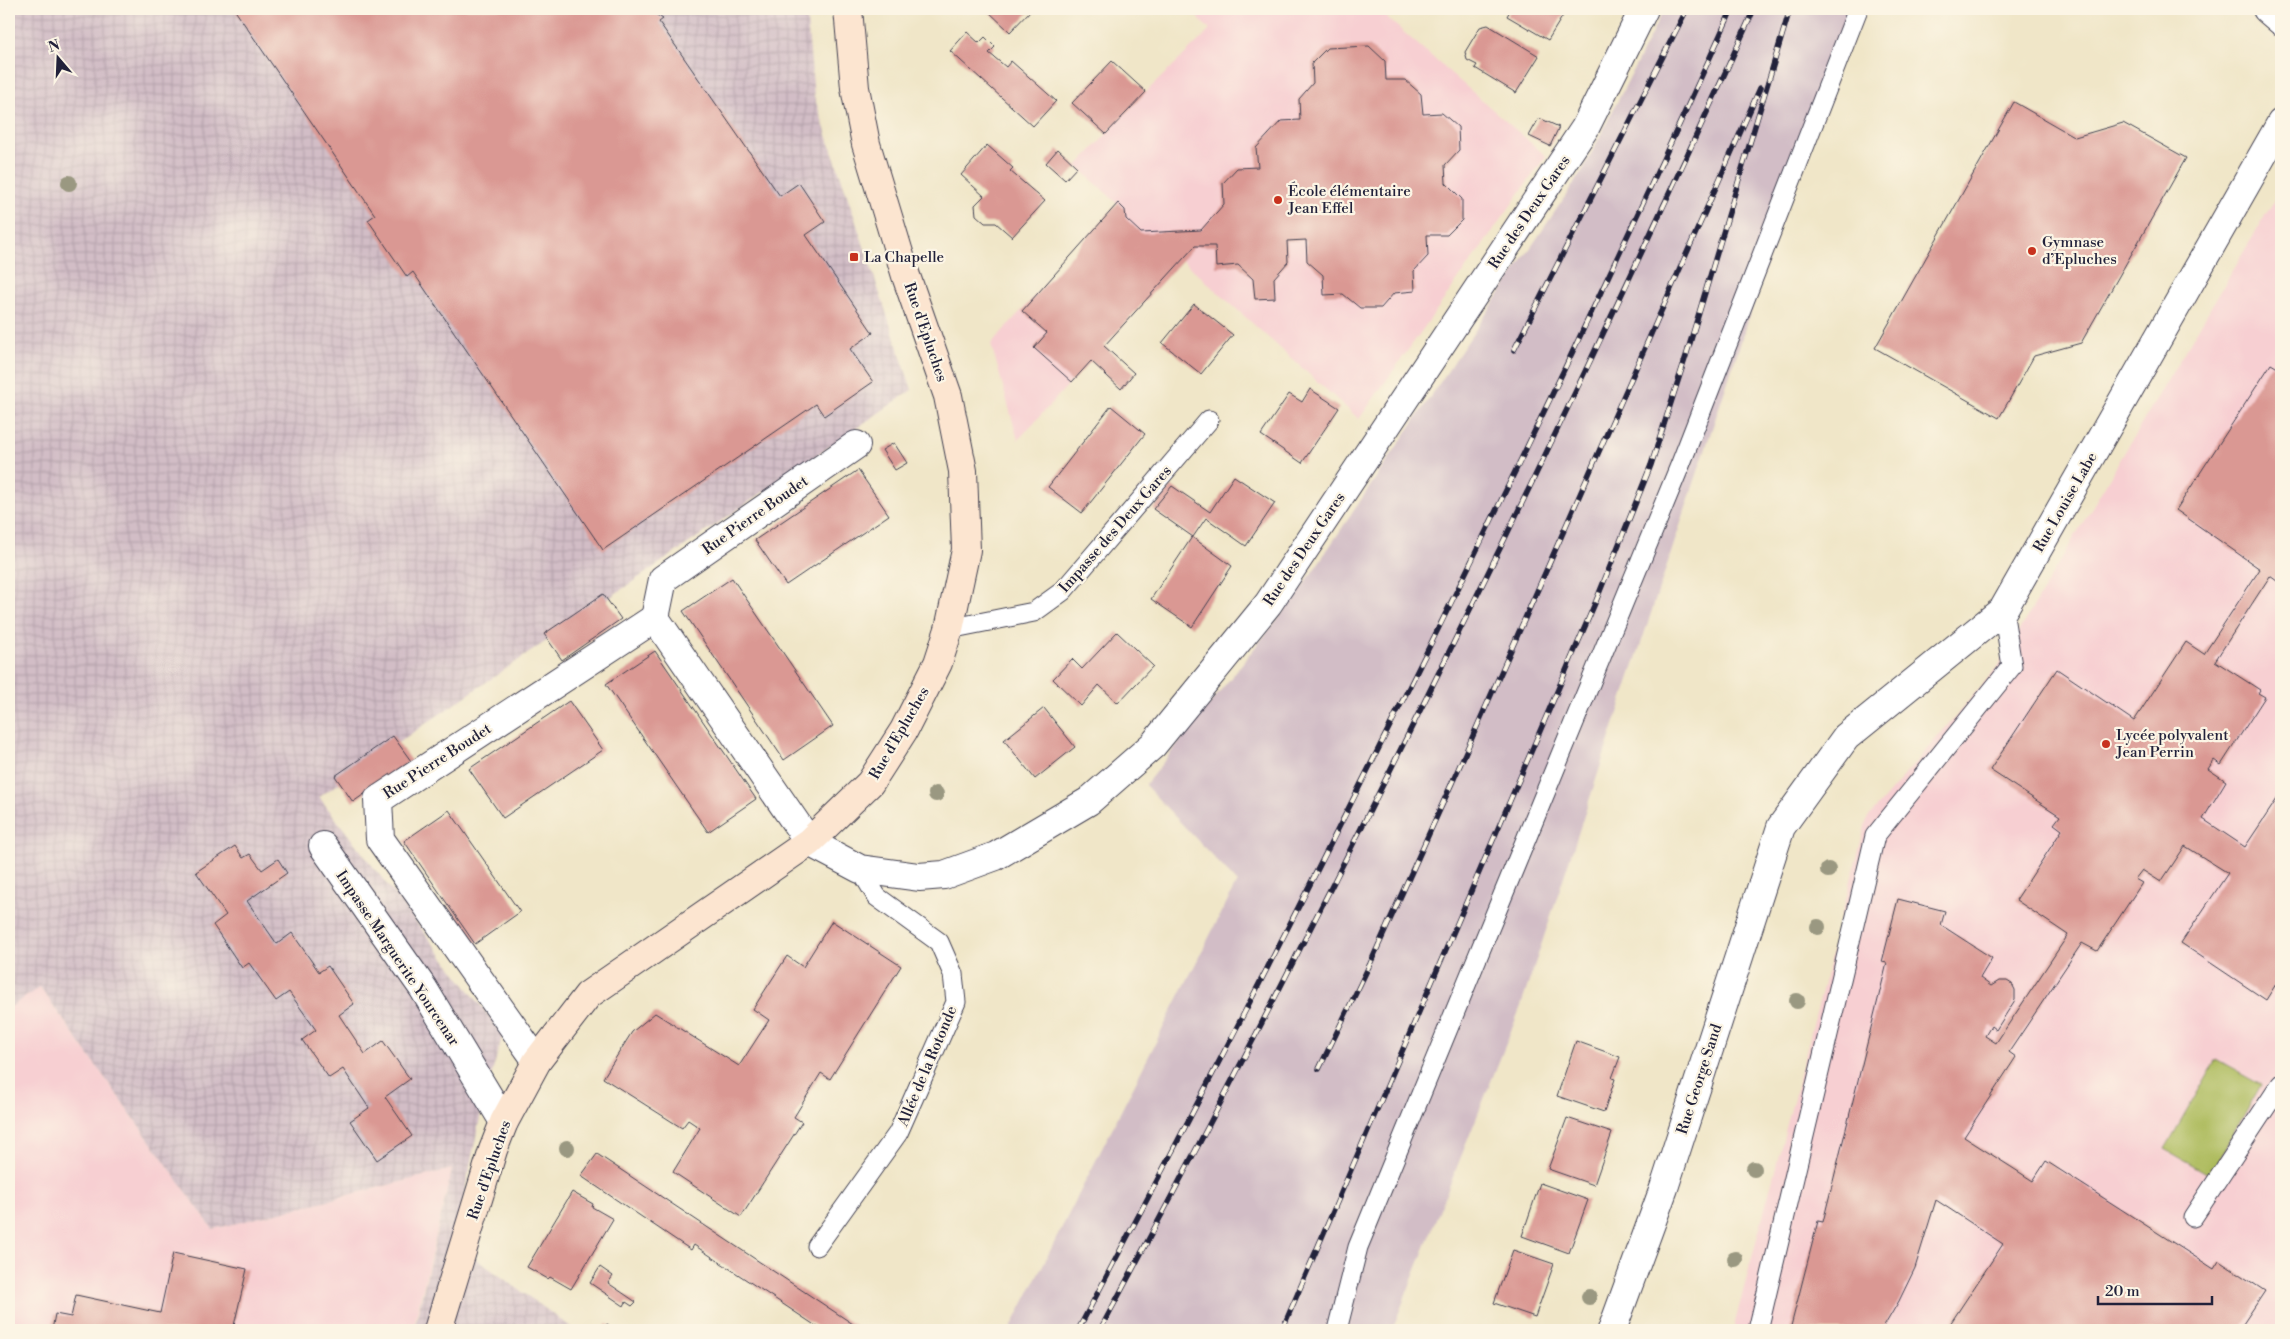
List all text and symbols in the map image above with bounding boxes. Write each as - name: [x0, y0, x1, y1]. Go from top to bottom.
- north arrow: [32, 32, 82, 82]
- text: N: [46, 36, 62, 57]
- street label: Rue des Deux Gares: [1484, 152, 1574, 273]
- place label: École élémentaire Jean Effel: [1287, 181, 1411, 218]
- marker: École élémentaire Jean Effel: [1272, 194, 1284, 206]
- place label: Gymnase d’Epluches: [2042, 233, 2117, 269]
- marker: Gymnase d’Epluches: [2026, 245, 2038, 257]
- place label: La Chapelle: [864, 248, 944, 267]
- marker: La Chapelle: [848, 251, 860, 263]
- street label: Rue d'Epluches: [900, 280, 951, 384]
- street label: Rue Louise Labe: [2029, 449, 2102, 556]
- street label: Impasse des Deux Gares: [1055, 462, 1176, 597]
- street label: Rue Pierre Boudet: [699, 471, 813, 559]
- street label: Rue des Deux Gares: [1259, 489, 1349, 610]
- street label: Rue d'Epluches: [865, 683, 934, 783]
- street label: Rue Pierre Boudet: [380, 719, 495, 803]
- place label: Lycée polyvalent Jean Perrin: [2115, 726, 2229, 762]
- marker: Lycée polyvalent Jean Perrin: [2100, 738, 2112, 750]
- street label: Impasse Marguerite Yourcenar: [332, 867, 464, 1050]
- street label: Allée de la Rotonde: [893, 1003, 961, 1130]
- street label: Rue George Sand: [1673, 1021, 1726, 1137]
- street label: Rue d'Epluches: [464, 1118, 515, 1222]
- scale bar: [2098, 1274, 2211, 1306]
- text: 20 m: [2105, 1282, 2140, 1301]

